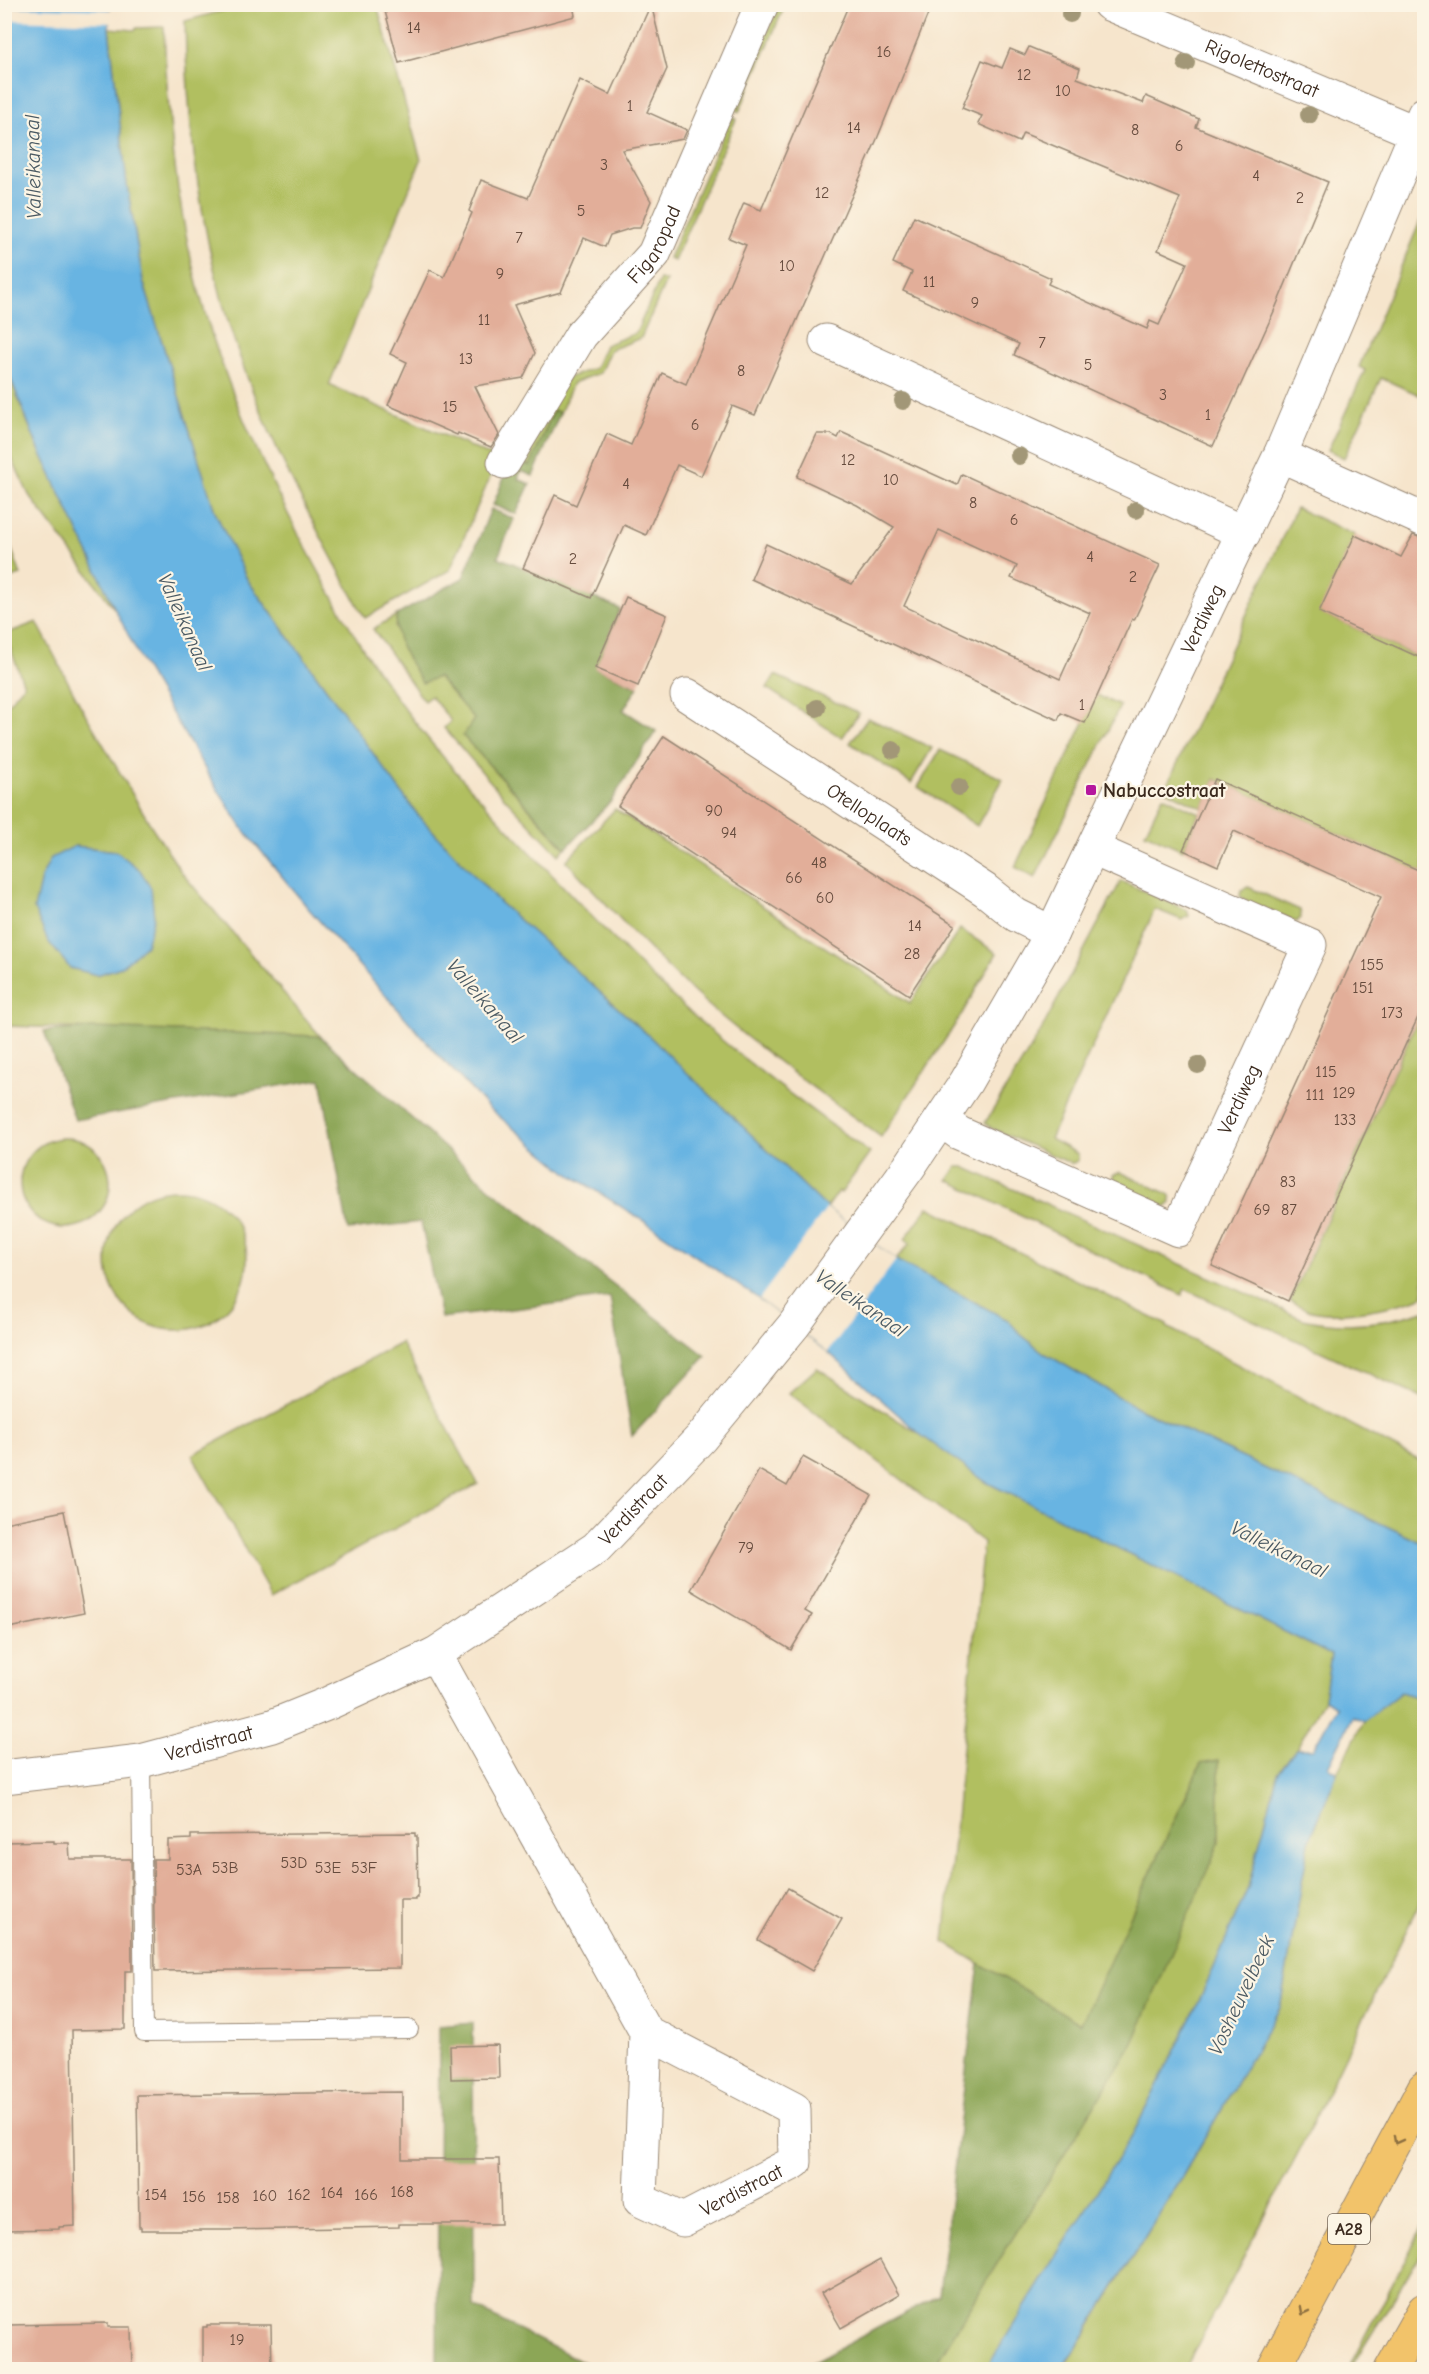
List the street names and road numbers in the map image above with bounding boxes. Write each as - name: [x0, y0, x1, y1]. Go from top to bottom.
- street label: Rigolettostraat: [1202, 34, 1324, 103]
- street label: Figaropad: [622, 202, 685, 288]
- street label: Verdiweg: [1176, 580, 1228, 657]
- street label: Otelloplaats: [822, 778, 916, 851]
- street label: Verdiweg: [1213, 1061, 1265, 1138]
- street label: Verdistraat: [594, 1468, 673, 1550]
- street label: Verdistraat: [162, 1720, 256, 1766]
- street label: Verdistraat: [696, 2158, 788, 2221]
- road number: A28: [1328, 2214, 1370, 2244]

